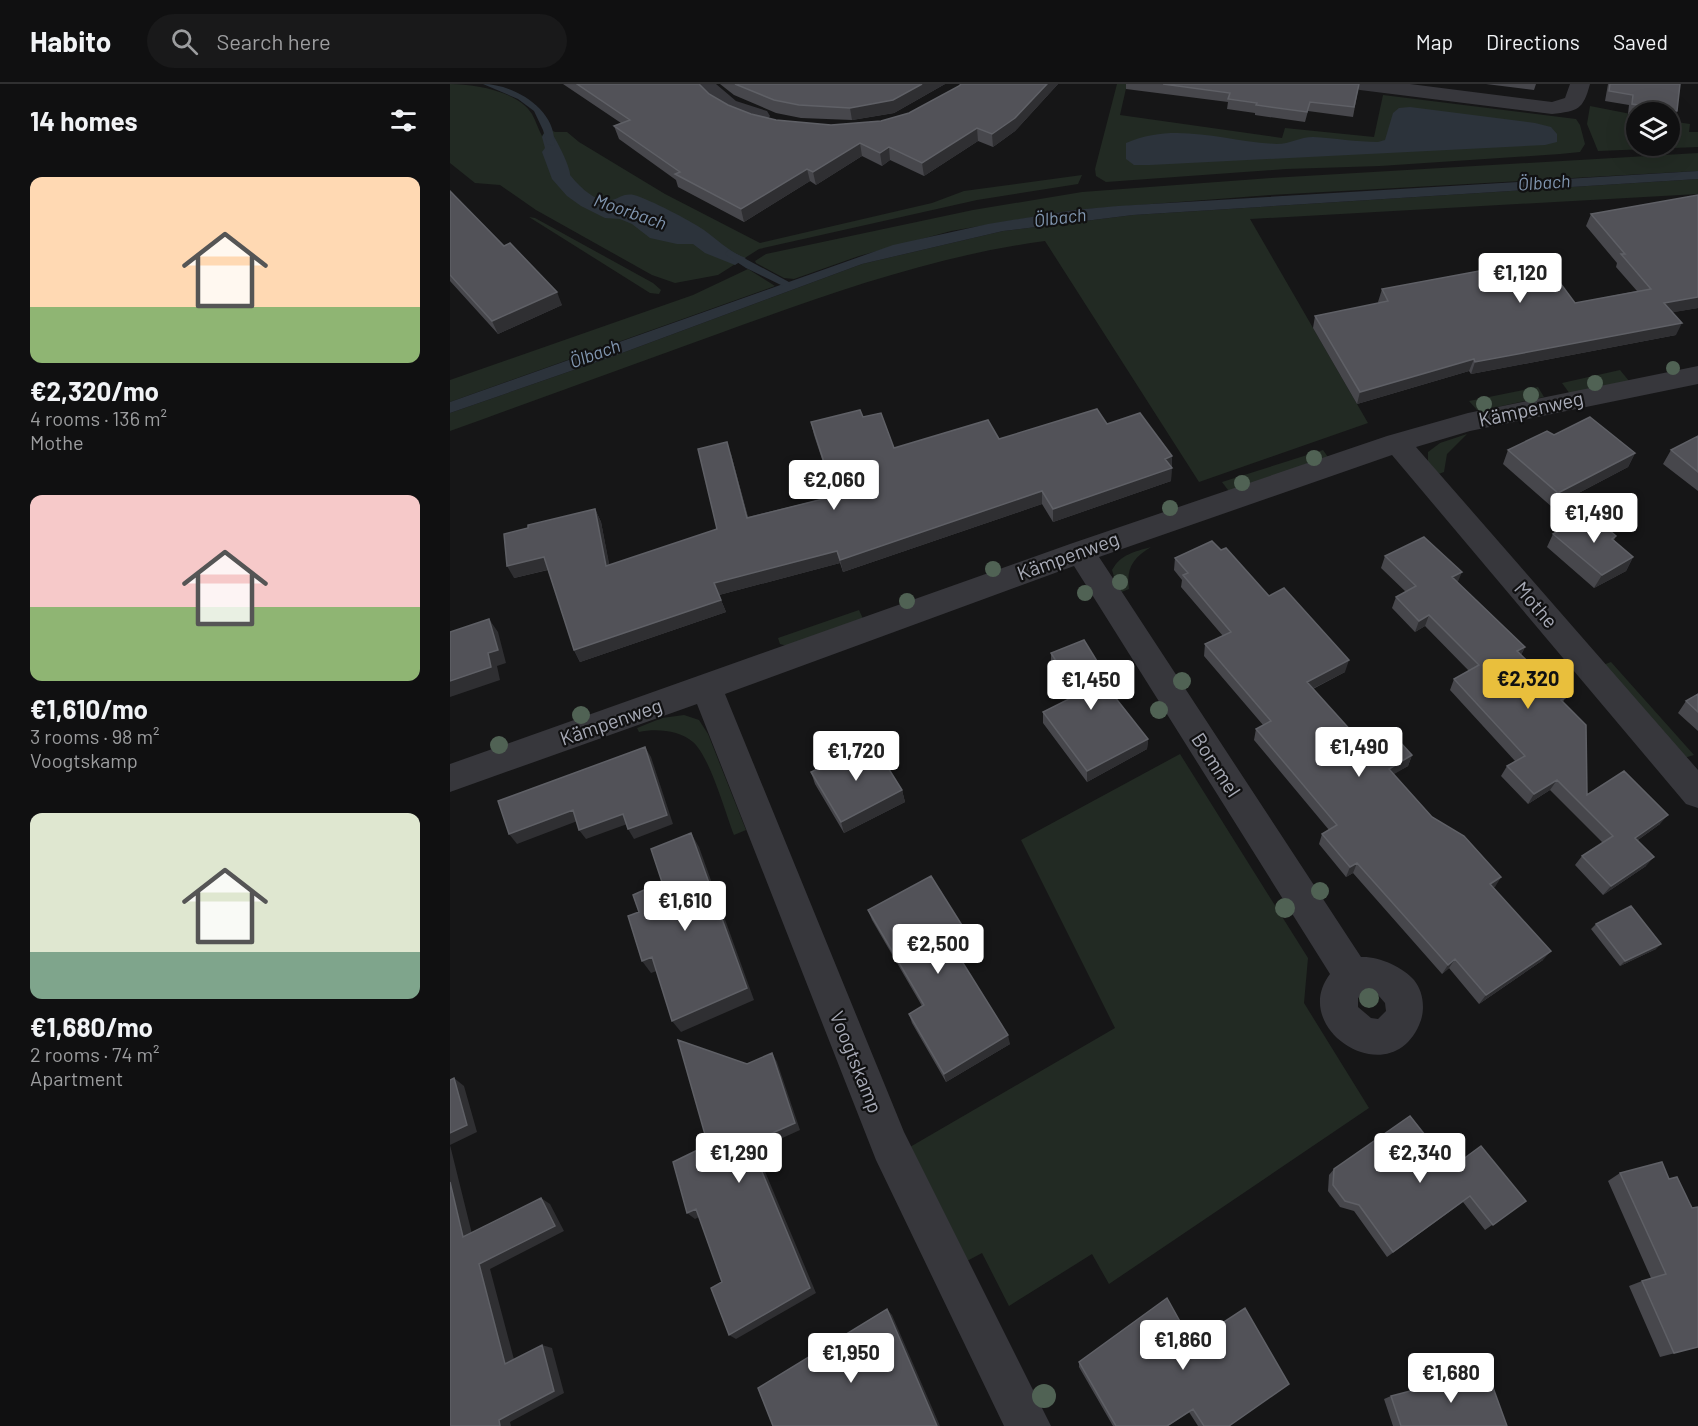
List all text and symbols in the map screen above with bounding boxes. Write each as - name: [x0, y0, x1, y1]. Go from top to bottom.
- search box: [147, 14, 567, 68]
- text: Habito: [30, 24, 111, 58]
- icon: search: [168, 25, 201, 58]
- text: Search here: [216, 28, 331, 54]
- text: Map: [1416, 29, 1453, 54]
- text: Directions: [1486, 29, 1580, 54]
- text: Saved: [1613, 29, 1668, 54]
- map controls: [1626, 102, 1680, 156]
- button: layers: [1626, 102, 1680, 156]
- icon: filters: [387, 104, 420, 137]
- text: 14 homes: [30, 105, 137, 136]
- water label: Ölbach: [1517, 169, 1571, 195]
- water label: Moorbach: [591, 188, 670, 234]
- water label: Ölbach: [1033, 203, 1087, 231]
- icon: home: [171, 216, 279, 324]
- pin: €1,120: [1471, 253, 1569, 304]
- text: €1,120: [1493, 260, 1547, 284]
- water label: Ölbach: [566, 334, 623, 372]
- text: €2,320/mo: [30, 375, 159, 406]
- street label: Kämpenweg: [1476, 385, 1585, 431]
- text: 4 rooms · 136 m²: [30, 406, 167, 430]
- text: Mothe: [30, 430, 84, 454]
- pin: €2,060: [785, 460, 883, 511]
- text: €2,060: [803, 467, 865, 491]
- pin: €1,490: [1545, 493, 1643, 544]
- text: €1,490: [1564, 500, 1624, 524]
- street label: Kämpenweg: [1013, 526, 1122, 585]
- icon: home: [171, 534, 279, 642]
- street label: Mothe: [1510, 576, 1563, 632]
- pin: €2,320: [1479, 659, 1577, 710]
- pin: €1,450: [1042, 660, 1140, 711]
- text: €2,320: [1497, 666, 1559, 690]
- text: €1,450: [1061, 667, 1121, 691]
- street label: Kämpenweg: [556, 692, 665, 750]
- text: €1,610/mo: [30, 693, 148, 724]
- text: 3 rooms · 98 m²: [30, 724, 160, 748]
- pin: €1,490: [1310, 727, 1408, 778]
- street label: Bommel: [1187, 728, 1246, 801]
- pin: €1,720: [807, 731, 905, 782]
- text: €1,490: [1329, 734, 1389, 758]
- text: €1,720: [827, 738, 885, 762]
- text: Voogtskamp: [30, 748, 138, 772]
- icon: home: [171, 852, 279, 960]
- pin: €1,610: [636, 881, 734, 932]
- text: €1,610: [658, 888, 712, 912]
- pin: €2,500: [889, 924, 987, 975]
- text: €2,500: [907, 931, 969, 955]
- street label: Voogtskamp: [826, 1007, 888, 1116]
- text: €1,680/mo: [30, 1011, 153, 1042]
- text: 2 rooms · 74 m²: [30, 1042, 160, 1066]
- text: Apartment: [30, 1066, 123, 1090]
- pin: €1,290: [690, 1133, 788, 1184]
- pin: €2,340: [1371, 1133, 1469, 1184]
- text: €1,290: [710, 1140, 768, 1164]
- text: €2,340: [1388, 1140, 1452, 1164]
- pin: €1,860: [1134, 1320, 1232, 1371]
- text: €1,860: [1154, 1327, 1212, 1351]
- pin: €1,950: [802, 1333, 900, 1384]
- text: €1,950: [822, 1340, 880, 1364]
- pin: €1,680: [1402, 1353, 1500, 1404]
- text: €1,680: [1422, 1360, 1480, 1384]

